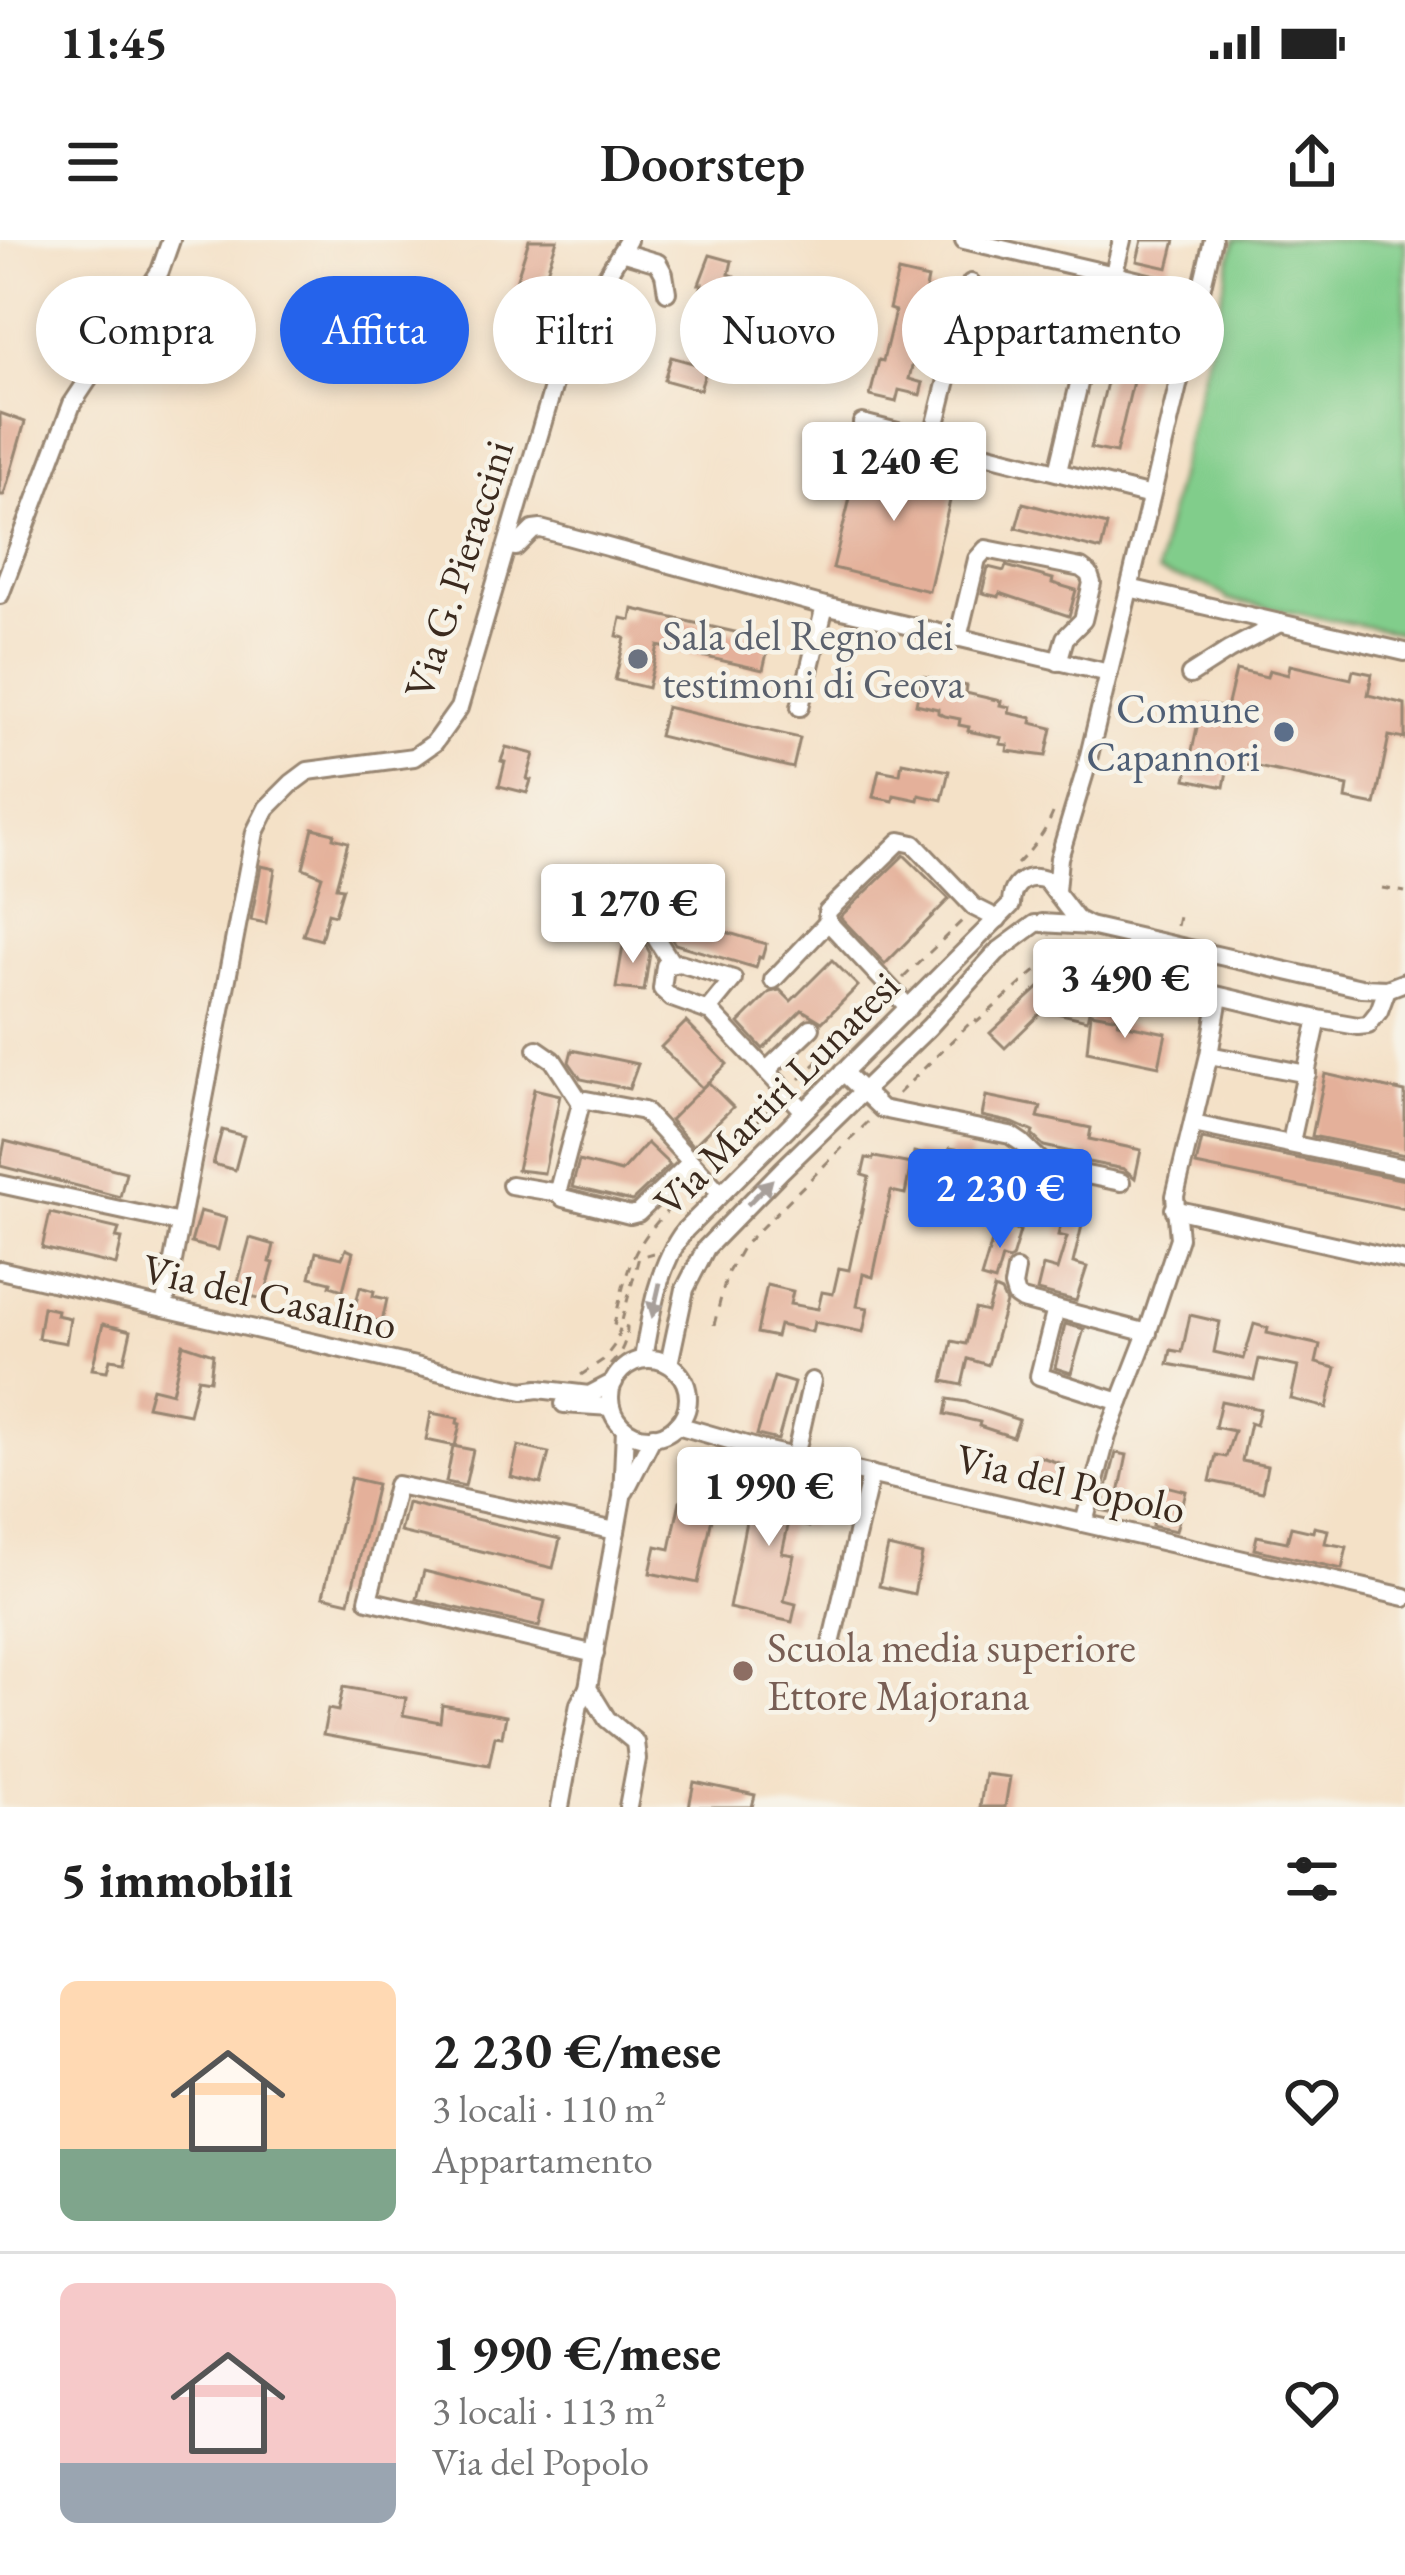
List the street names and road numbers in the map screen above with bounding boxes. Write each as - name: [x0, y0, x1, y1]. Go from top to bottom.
- street label: Via G. Pieraccini: [391, 433, 526, 705]
- street label: Via Martiri Lunatesi: [642, 959, 911, 1228]
- street label: Via del Casalino: [137, 1241, 402, 1352]
- street label: Via del Popolo: [951, 1430, 1191, 1537]

